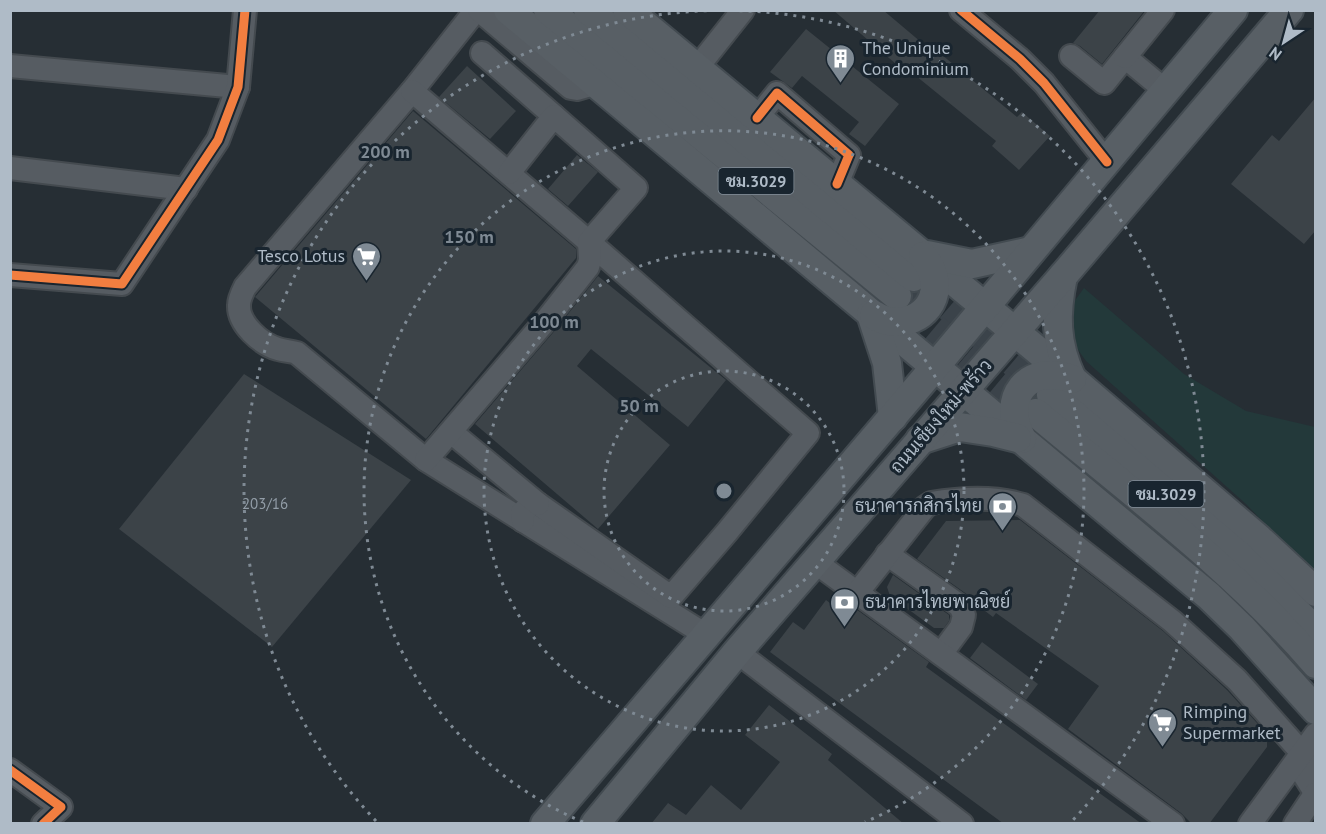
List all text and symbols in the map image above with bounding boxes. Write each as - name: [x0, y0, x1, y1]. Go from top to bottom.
- north arrow: [1254, 12, 1314, 72]
- place label: The Unique Condominium: [862, 36, 969, 80]
- building icon: The Unique Condominium: [825, 42, 857, 84]
- text: N: [1265, 43, 1285, 65]
- text: 200 m: [360, 140, 410, 163]
- road number: ชม.3029: [718, 168, 794, 194]
- text: 150 m: [444, 225, 494, 248]
- supermarket icon: Tesco Lotus: [350, 240, 382, 282]
- place label: Tesco Lotus: [257, 244, 345, 267]
- text: 100 m: [529, 310, 579, 333]
- street label: ถนนเชียงใหม่-พร้าว: [884, 353, 996, 477]
- text: 50 m: [619, 394, 659, 417]
- centre of rings: [714, 481, 734, 501]
- road number: ชม.3029: [1128, 481, 1204, 507]
- bank icon: ธนาคารกสิกรไทย: [987, 490, 1019, 532]
- place label: ธนาคารกสิกรไทย: [855, 493, 982, 517]
- house number: 203/16: [242, 494, 288, 513]
- bank icon: ธนาคารไทยพาณิชย์: [828, 586, 860, 628]
- place label: ธนาคารไทยพาณิชย์: [865, 589, 1010, 613]
- place label: Rimping Supermarket: [1183, 700, 1281, 744]
- supermarket icon: Rimping Supermarket: [1146, 706, 1178, 748]

